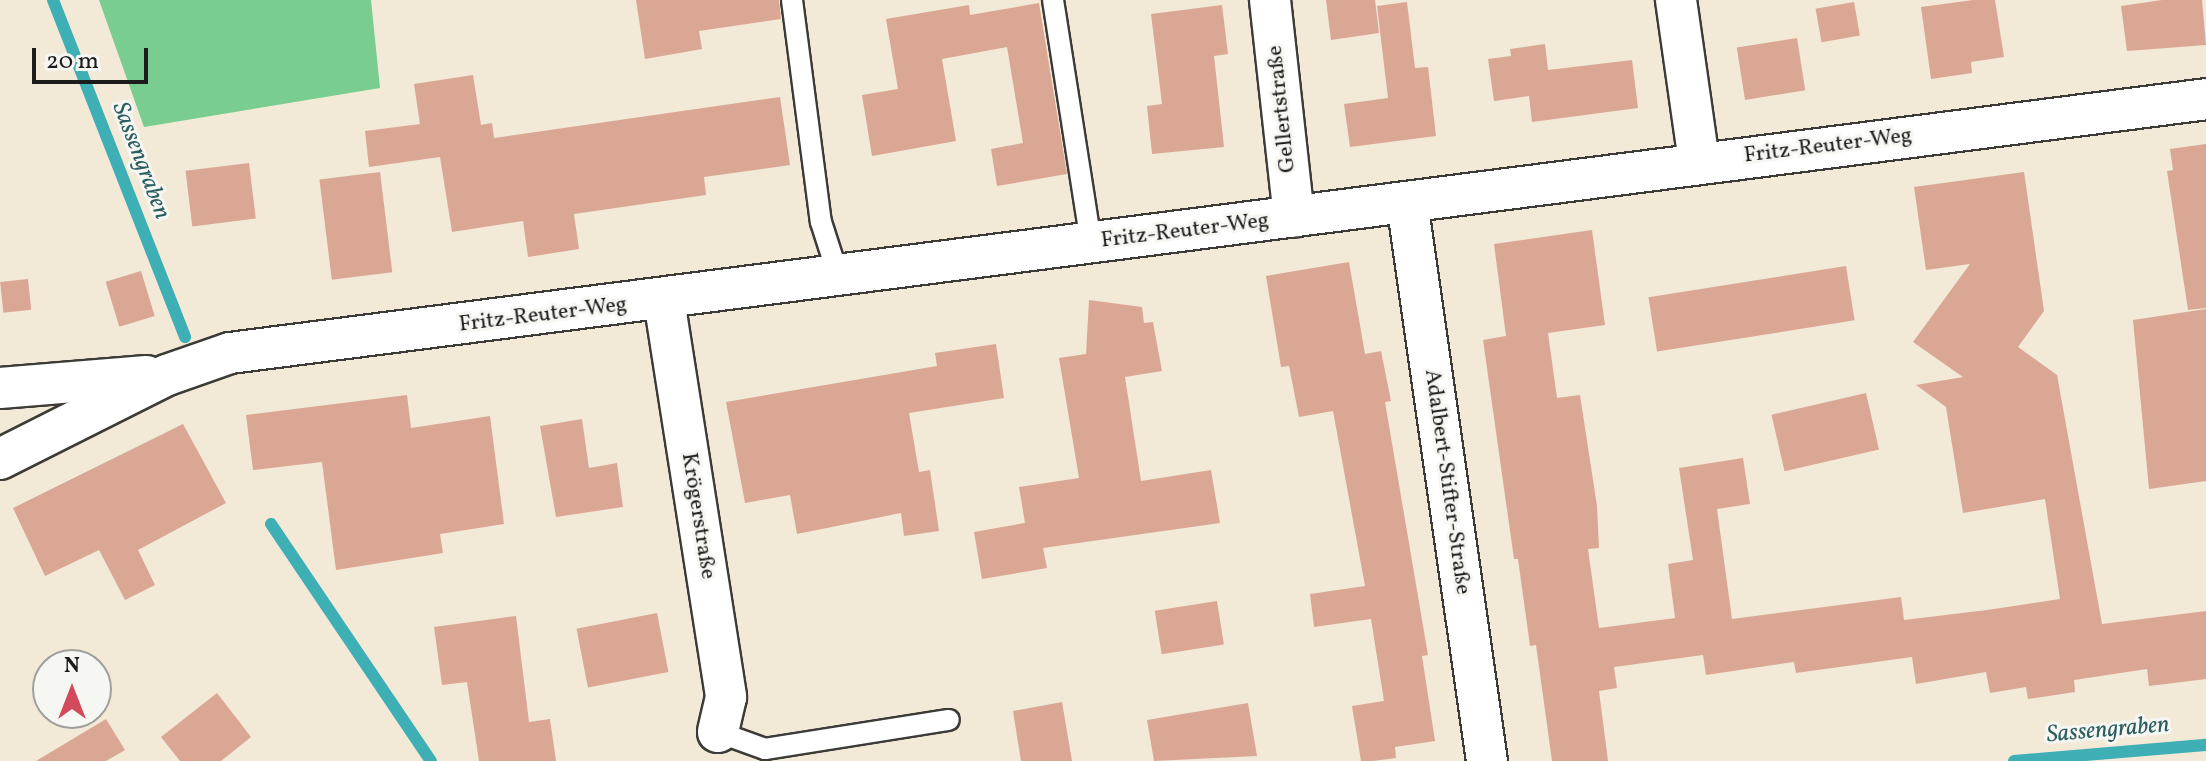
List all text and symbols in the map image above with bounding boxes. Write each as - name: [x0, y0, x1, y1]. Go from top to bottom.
- scale bar: [36, 32, 152, 82]
- street label: Gellertstraße: [1262, 44, 1302, 174]
- text: 20 m: [46, 45, 99, 79]
- water label: Sassengraben: [104, 98, 176, 224]
- street label: Fritz-Reuter-Weg: [1742, 123, 1914, 169]
- street label: Fritz-Reuter-Weg: [1099, 208, 1271, 254]
- street label: Fritz-Reuter-Weg: [457, 292, 629, 338]
- street label: Adalbert-Stifter-Straße: [1418, 368, 1476, 596]
- street label: Krögerstraße: [675, 451, 721, 581]
- north arrow: [32, 649, 112, 729]
- text: N: [64, 651, 80, 682]
- water label: Sassengraben: [2045, 711, 2171, 751]

